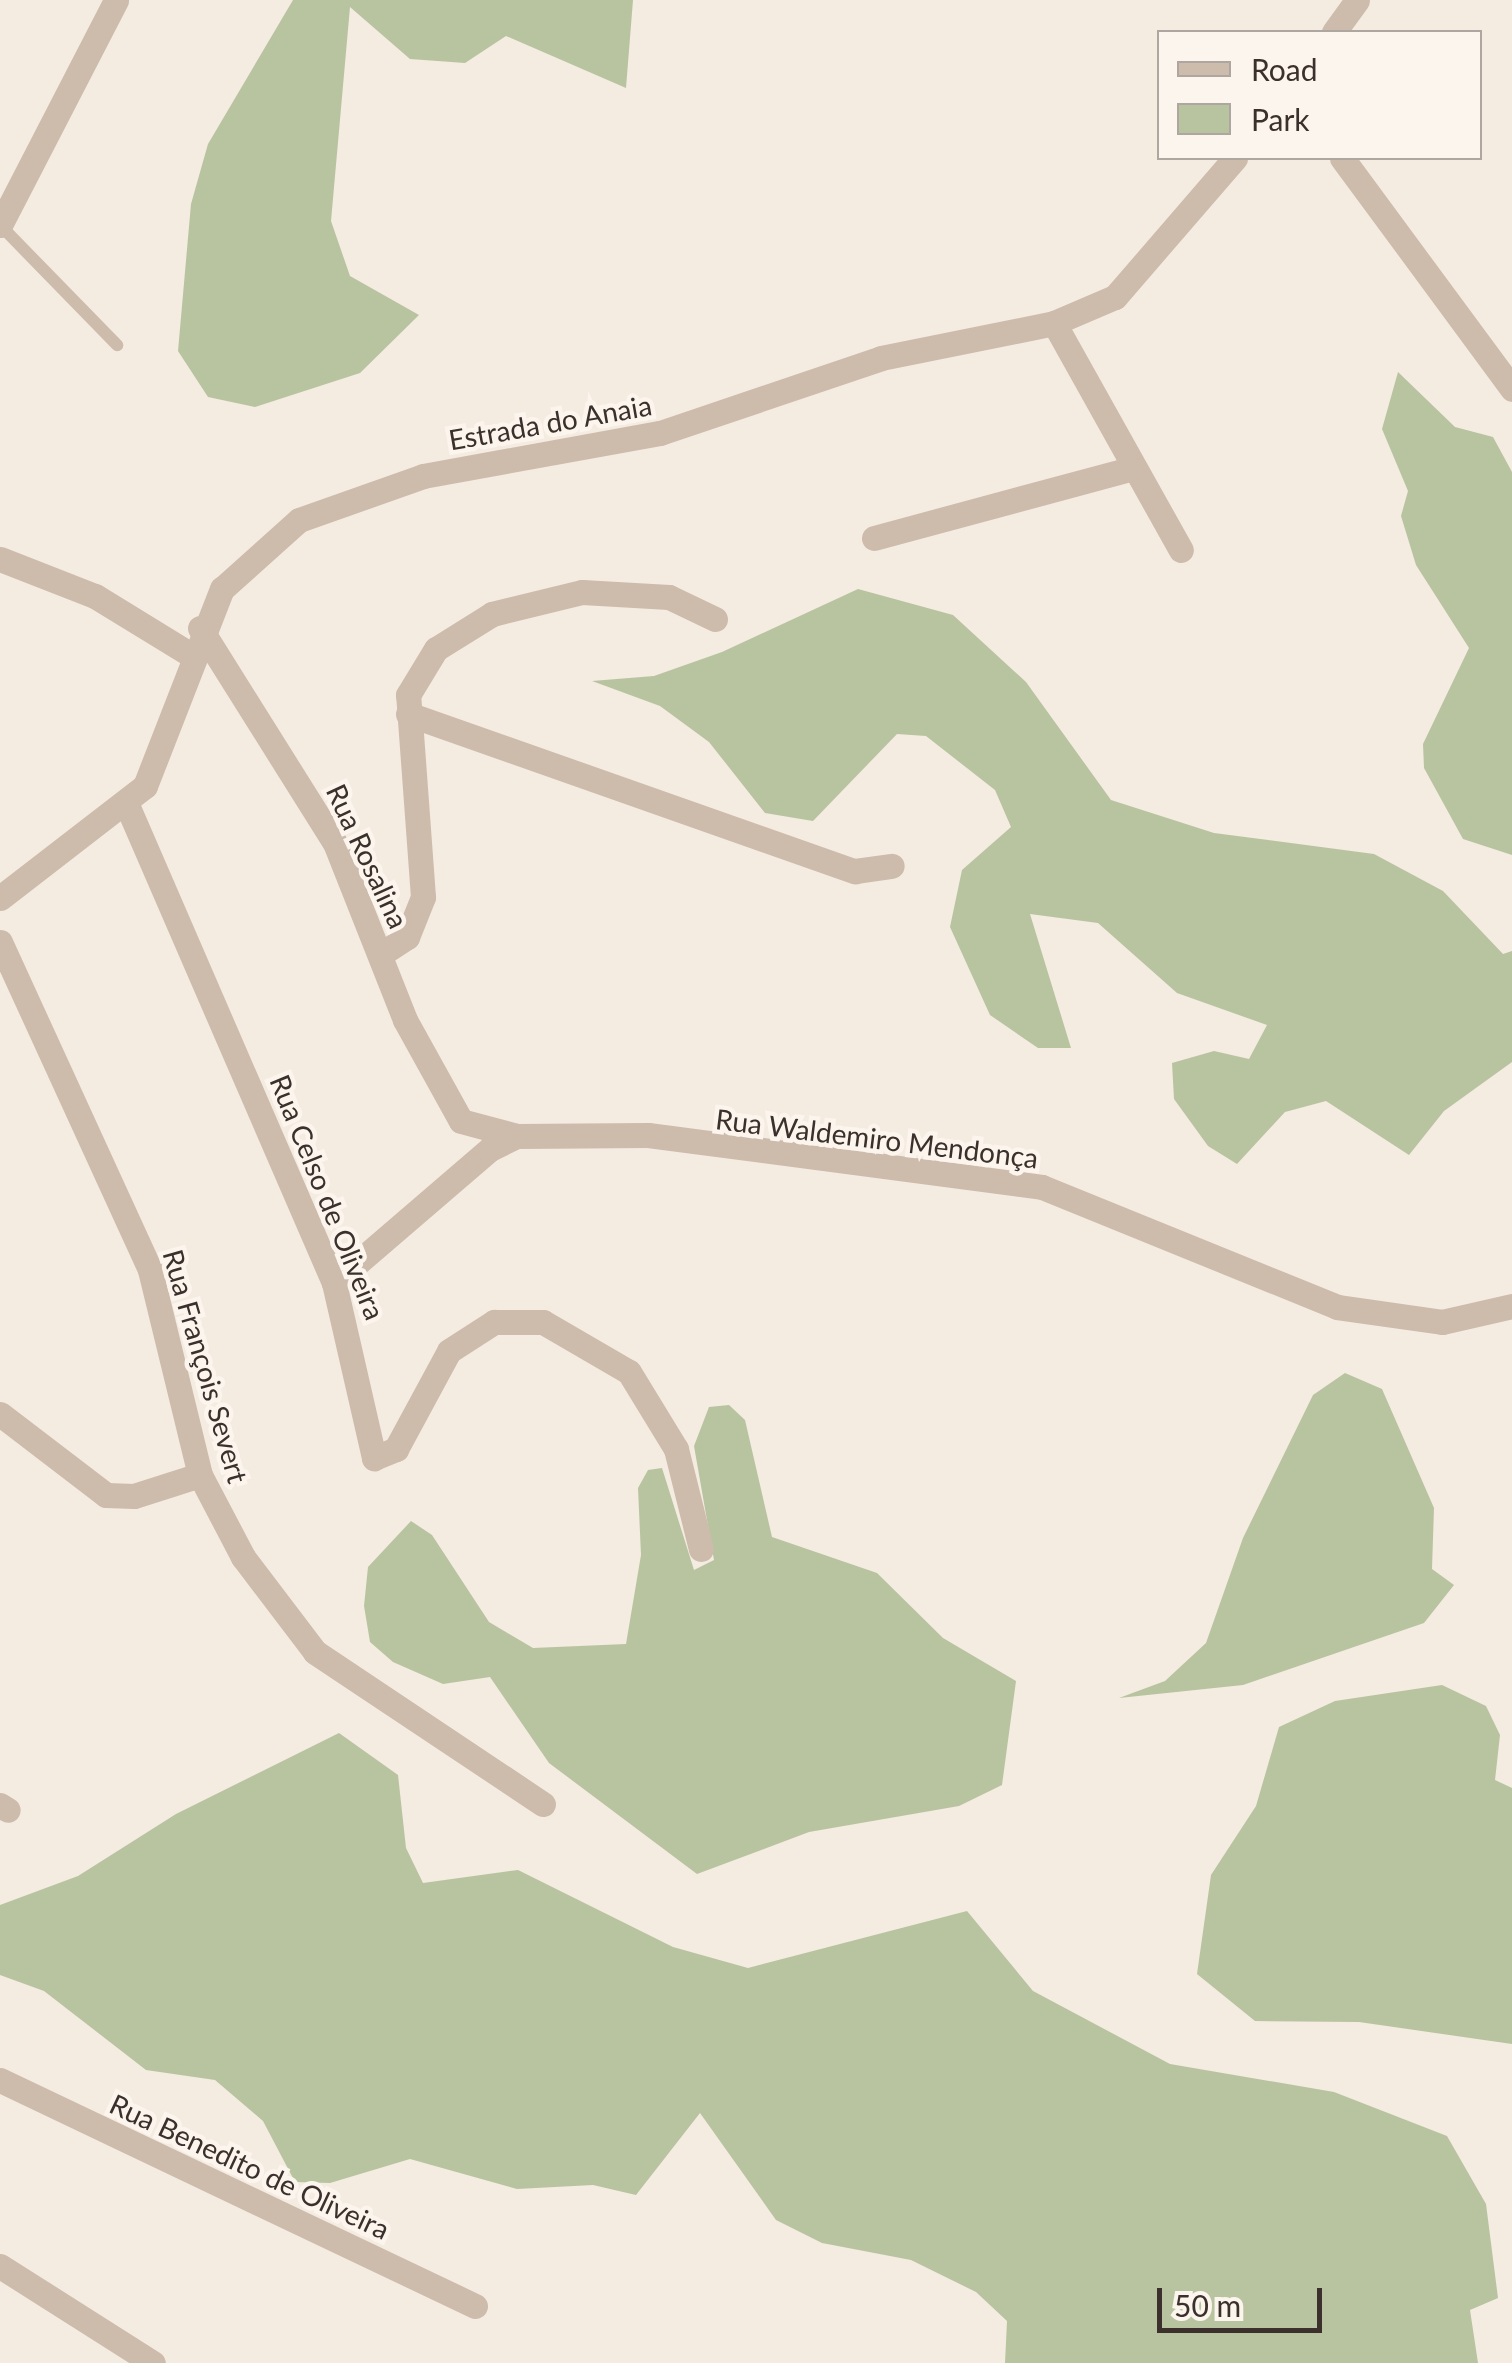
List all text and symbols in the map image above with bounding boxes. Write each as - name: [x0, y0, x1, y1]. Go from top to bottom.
- legend: [1157, 30, 1482, 160]
- text: Road: [1251, 51, 1318, 87]
- text: Park: [1251, 101, 1310, 137]
- street label: Estrada do Anaia: [445, 388, 655, 456]
- street label: Rua Rosalina: [320, 779, 416, 933]
- street label: Rua Celso de Oliveira: [264, 1070, 392, 1324]
- street label: Rua Waldemiro Mendonça: [714, 1102, 1040, 1174]
- street label: Rua François Severt: [157, 1245, 255, 1487]
- street label: Rua Benedito de Oliveira: [105, 2086, 395, 2246]
- scale bar: [1162, 2268, 1327, 2330]
- text: 50 m: [1174, 2287, 1241, 2323]

